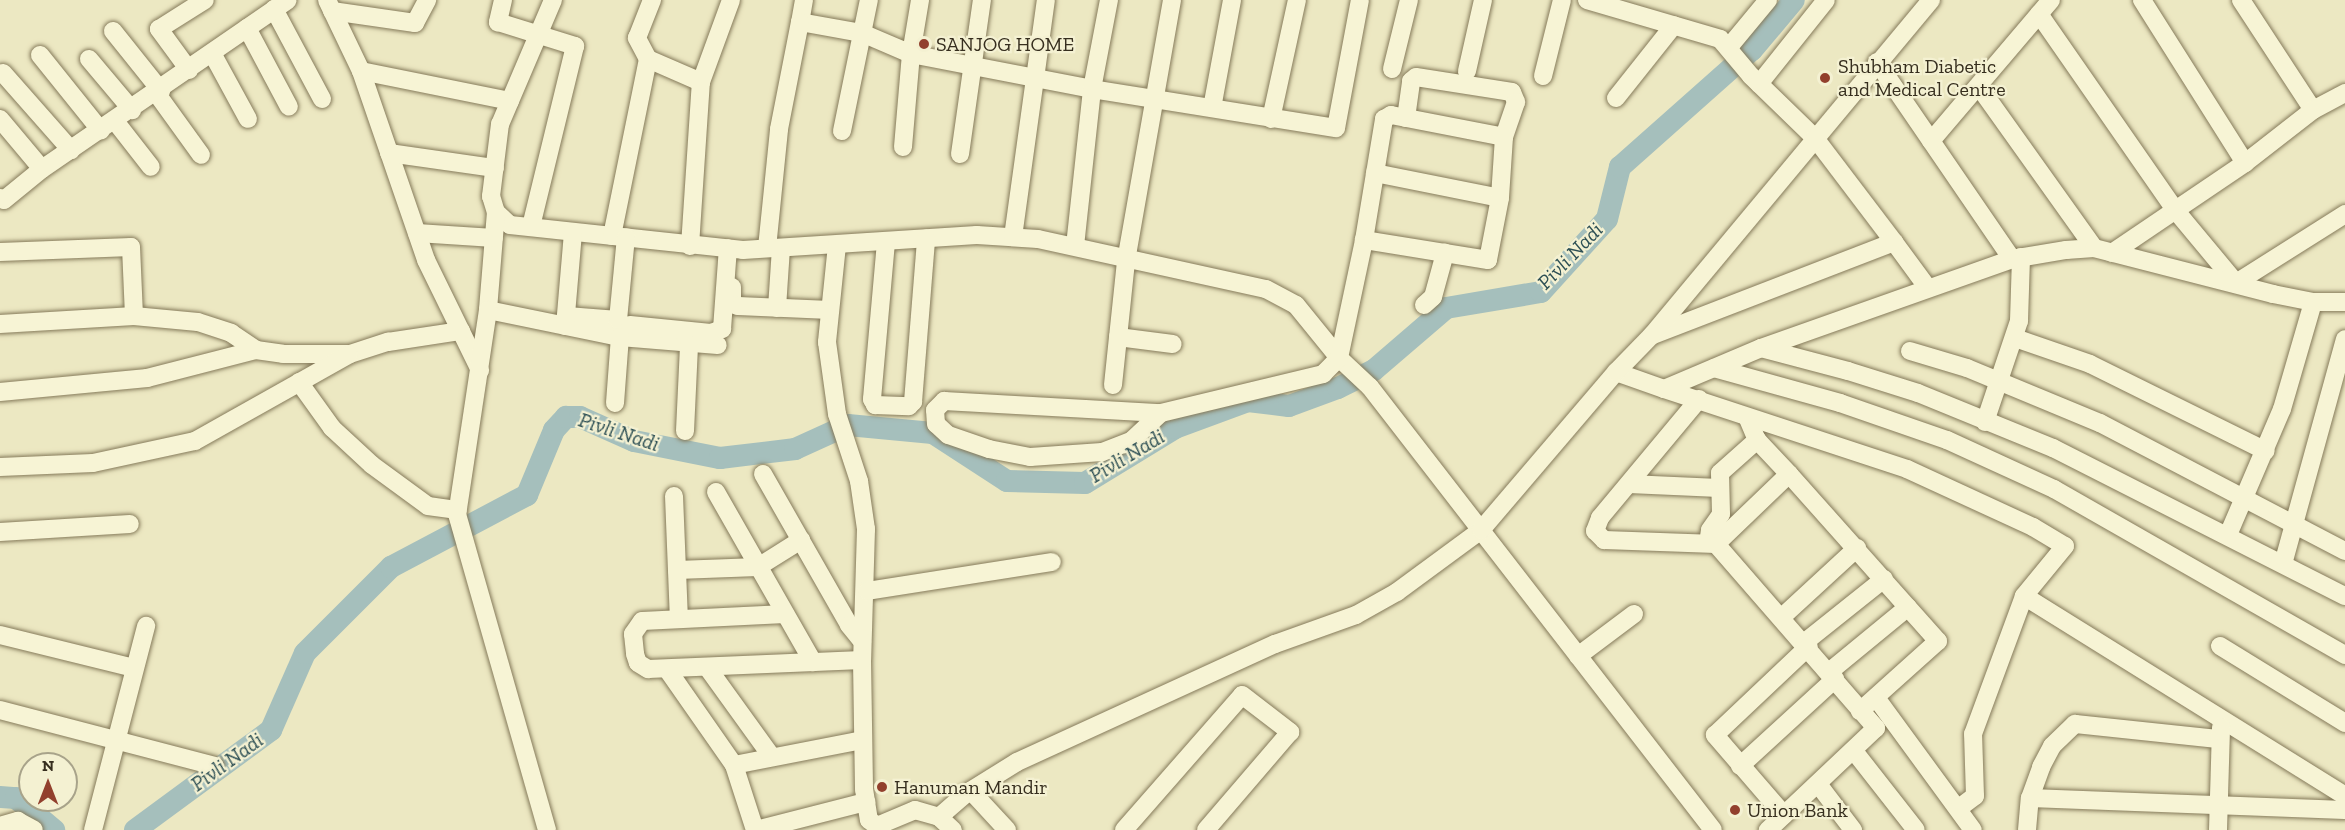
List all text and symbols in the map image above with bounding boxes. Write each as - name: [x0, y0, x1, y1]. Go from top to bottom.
- place label: SANJOG HOME: [936, 32, 1074, 56]
- marker: SANJOG HOME: [917, 37, 931, 51]
- place label: Shubham Diabetic and Medical Centre: [1838, 54, 2006, 101]
- marker: Shubham Diabetic and Medical Centre: [1816, 69, 1834, 87]
- water label: Pivli Nadi: [1532, 217, 1608, 295]
- water label: Pivli Nadi: [576, 407, 662, 457]
- water label: Pivli Nadi: [1085, 424, 1169, 488]
- water label: Pivli Nadi: [186, 727, 268, 797]
- north arrow: [18, 752, 78, 812]
- text: N: [42, 756, 54, 775]
- place label: Hanuman Mandir: [894, 775, 1048, 799]
- marker: Hanuman Mandir: [875, 780, 889, 794]
- place label: Union Bank: [1747, 798, 1848, 822]
- marker: Union Bank: [1728, 803, 1742, 817]

